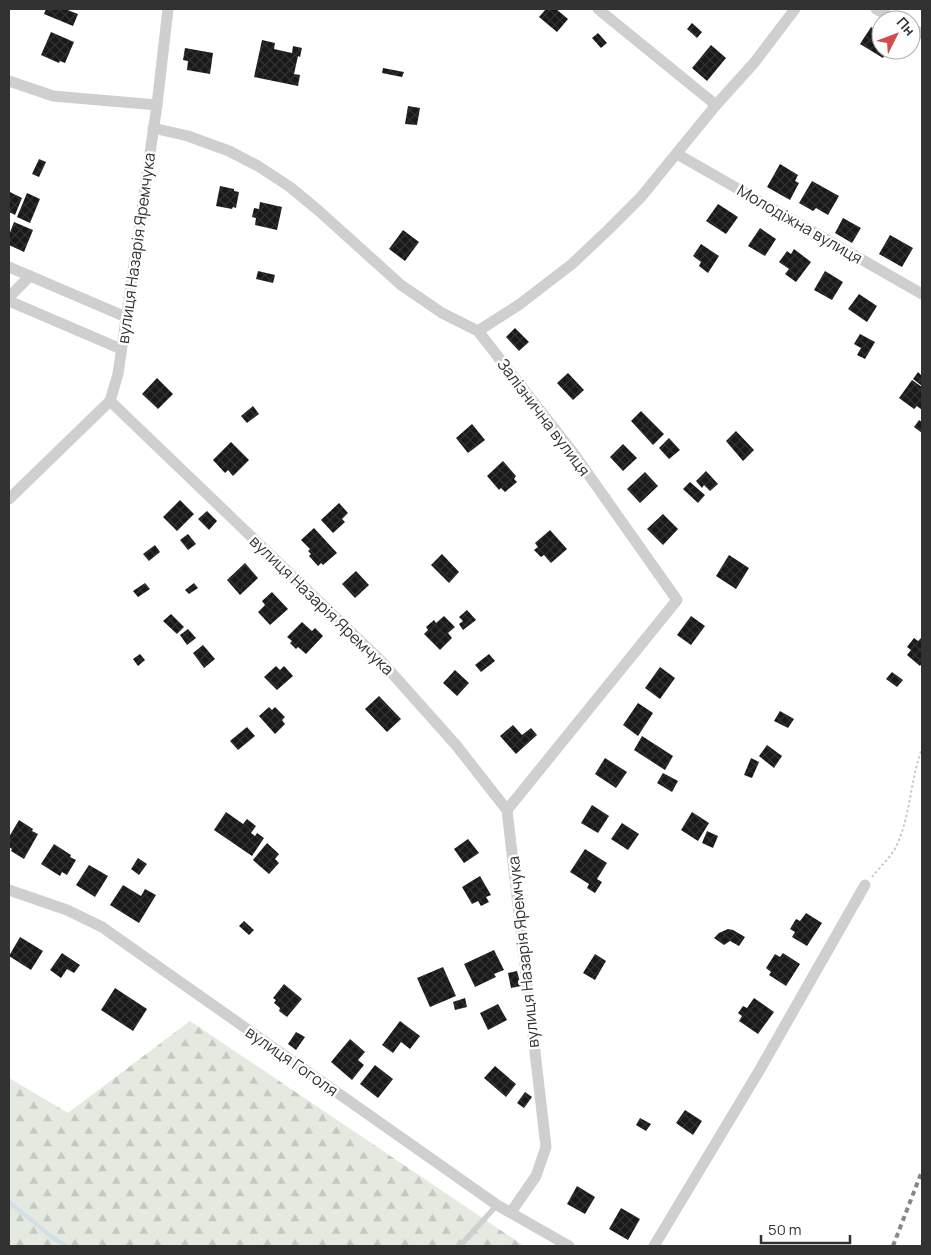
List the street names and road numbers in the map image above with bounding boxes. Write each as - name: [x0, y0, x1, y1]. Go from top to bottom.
- street label: вулиця Назарія Яремчука: [112, 151, 160, 345]
- street label: Молодіжна вулиця: [733, 179, 867, 269]
- street label: Залізнична вулиця: [492, 354, 596, 480]
- street label: вулиця Назарія Яремчука: [245, 530, 399, 680]
- street label: вулиця Назарія Яремчука: [502, 855, 544, 1049]
- street label: вулиця Гоголя: [241, 1021, 343, 1101]

